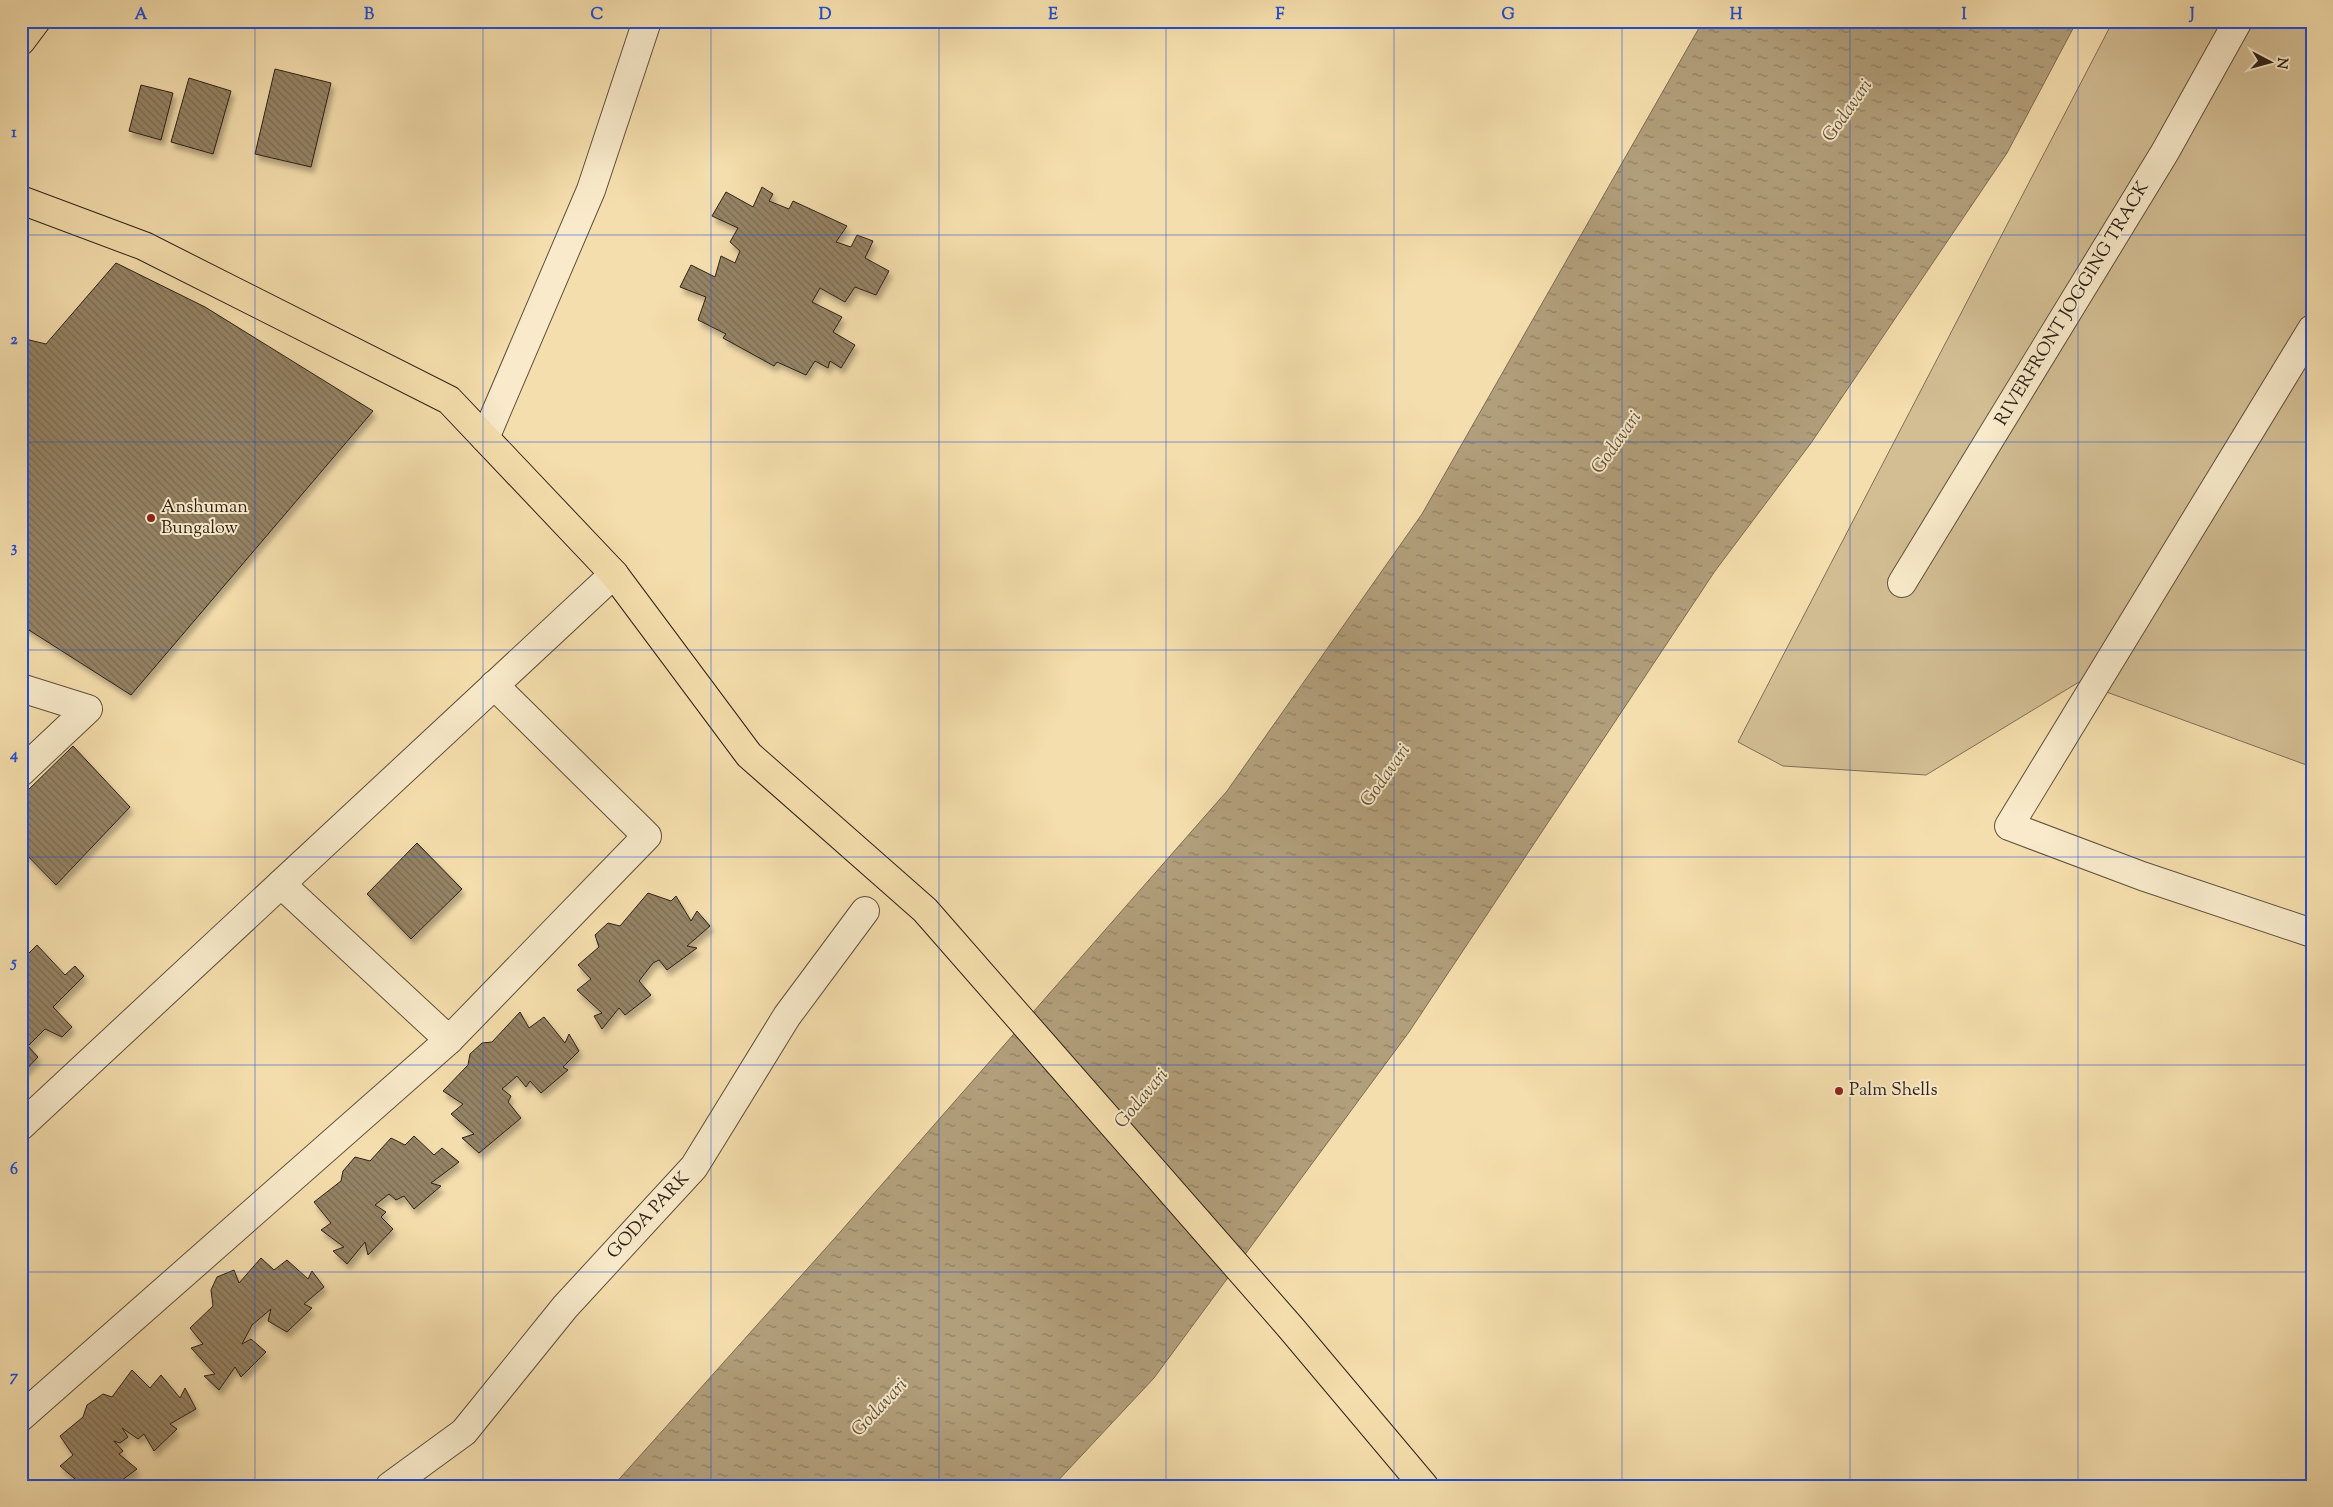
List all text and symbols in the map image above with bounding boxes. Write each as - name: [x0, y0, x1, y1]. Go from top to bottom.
- text: A: [135, 4, 148, 27]
- text: B: [364, 4, 374, 27]
- text: C: [591, 4, 604, 27]
- text: D: [819, 4, 832, 27]
- text: E: [1048, 4, 1058, 27]
- text: F: [1276, 4, 1285, 27]
- text: G: [1501, 4, 1515, 27]
- text: H: [1730, 4, 1743, 27]
- text: I: [1961, 4, 1967, 27]
- text: J: [2188, 4, 2195, 27]
- north arrow: [2246, 38, 2296, 88]
- text: N: [2270, 57, 2291, 70]
- water label: Godavari: [1816, 74, 1880, 148]
- text: 1: [11, 122, 17, 145]
- street label: RIVERFRONT JOGGING TRACK: [1989, 177, 2157, 431]
- text: 2: [10, 329, 18, 352]
- water label: Godavari: [1585, 406, 1649, 480]
- place label: Anshuman Bungalow: [161, 495, 248, 542]
- marker: Anshuman Bungalow: [145, 512, 157, 524]
- text: 3: [11, 537, 18, 560]
- water label: Godavari: [1354, 739, 1418, 813]
- text: 4: [9, 744, 18, 767]
- text: 5: [9, 952, 17, 975]
- water label: Godavari: [1109, 1063, 1175, 1135]
- place label: Palm Shells: [1849, 1078, 1937, 1104]
- marker: Palm Shells: [1833, 1085, 1845, 1097]
- text: 6: [10, 1159, 18, 1182]
- street label: GODA PARK: [602, 1167, 696, 1265]
- text: 7: [10, 1366, 19, 1389]
- water label: Godavari: [846, 1373, 914, 1443]

